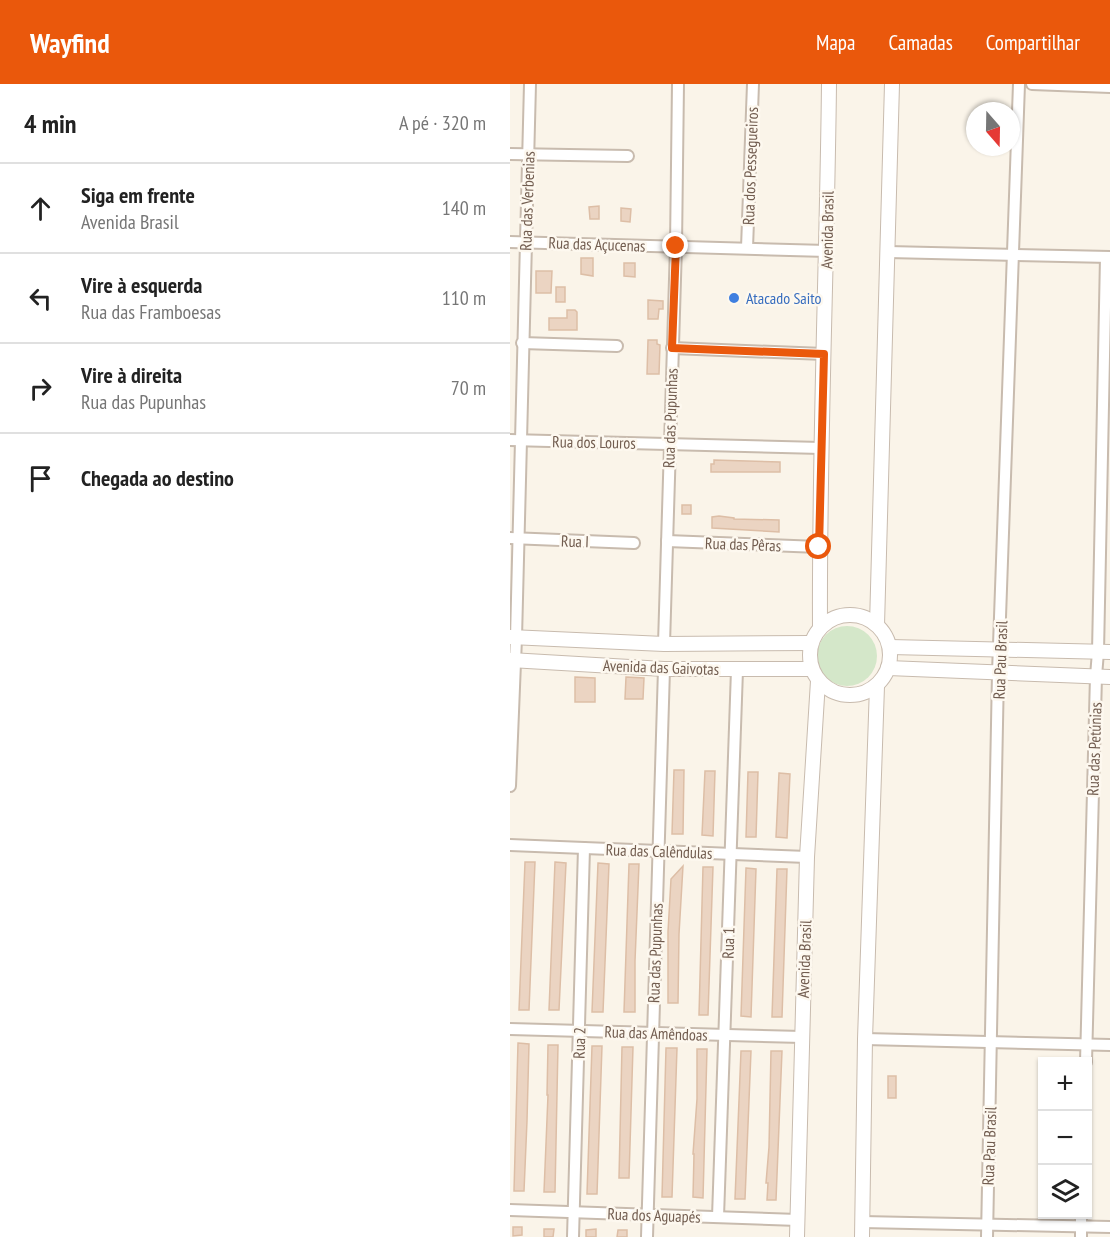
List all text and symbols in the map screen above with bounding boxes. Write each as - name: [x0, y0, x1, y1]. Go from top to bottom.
- text: Wayfind: [30, 24, 110, 61]
- text: Mapa: [816, 29, 855, 56]
- text: Camadas: [888, 29, 953, 56]
- text: Compartilhar: [986, 29, 1080, 56]
- north arrow: [966, 102, 1020, 156]
- text: 4 min: [24, 107, 77, 140]
- street label: Rua dos Pessegueiros: [738, 107, 762, 225]
- text: A pé · 320 m: [399, 110, 486, 136]
- street label: Rua das Verbenias: [515, 151, 539, 251]
- text: Siga em frente: [81, 181, 195, 209]
- street label: Avenida Brasil: [816, 191, 838, 269]
- icon: ahead: [24, 192, 57, 225]
- text: 140 m: [442, 195, 486, 221]
- text: Avenida Brasil: [81, 209, 179, 235]
- street label: Rua das Açucenas: [548, 232, 646, 256]
- route end: [662, 232, 688, 258]
- text: Vire à esquerda: [81, 271, 202, 299]
- icon: left: [24, 282, 57, 315]
- text: 110 m: [442, 285, 486, 311]
- place label: Atacado Saito: [746, 288, 821, 308]
- marker: Atacado Saito: [727, 291, 741, 305]
- text: Rua das Framboesas: [81, 299, 221, 325]
- text: Vire à direita: [81, 361, 182, 389]
- street label: Rua das Pupunhas: [658, 368, 682, 468]
- icon: right: [24, 372, 57, 405]
- text: 70 m: [451, 375, 486, 401]
- text: Rua das Pupunhas: [81, 389, 206, 415]
- street label: Rua dos Louros: [552, 431, 636, 453]
- icon: arrive: [24, 462, 57, 495]
- text: Chegada ao destino: [81, 464, 234, 492]
- street label: Rua I: [561, 531, 589, 551]
- street label: Rua das Pêras: [705, 533, 781, 555]
- route start: [805, 533, 831, 559]
- street label: Rua Pau Brasil: [989, 620, 1011, 700]
- street label: Avenida das Gaivotas: [603, 655, 719, 679]
- street label: Rua das Petúnias: [1082, 702, 1106, 796]
- street label: Rua das Calêndulas: [605, 839, 713, 863]
- street label: Rua das Pupunhas: [643, 903, 667, 1003]
- street label: Avenida Brasil: [793, 919, 815, 998]
- street label: Rua 1: [717, 927, 739, 959]
- street label: Rua das Amêndoas: [604, 1021, 708, 1045]
- street label: Rua 2: [568, 1027, 590, 1059]
- map controls: [1038, 1057, 1092, 1219]
- button: +: [1038, 1057, 1092, 1111]
- street label: Rua Pau Brasil: [978, 1106, 1000, 1186]
- button: −: [1038, 1111, 1092, 1165]
- button: layers: [1038, 1165, 1092, 1219]
- street label: Rua dos Aguapés: [607, 1203, 701, 1227]

